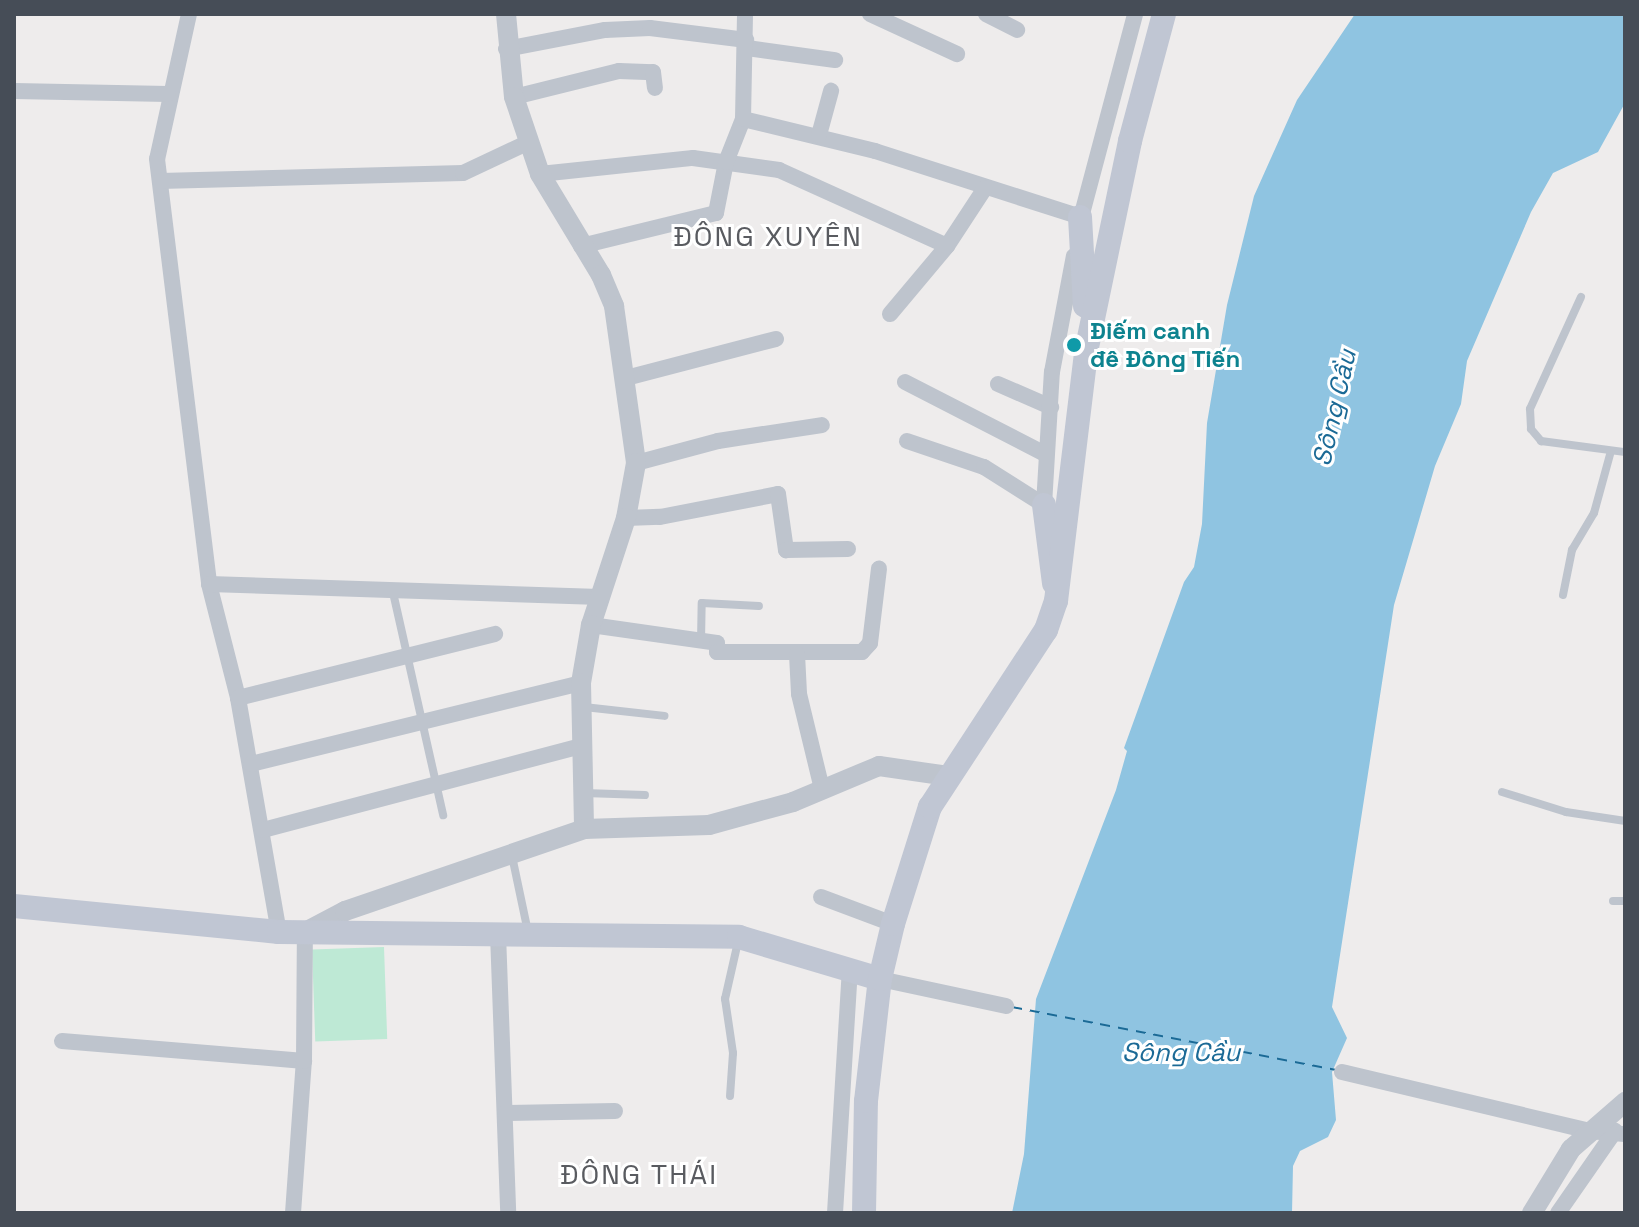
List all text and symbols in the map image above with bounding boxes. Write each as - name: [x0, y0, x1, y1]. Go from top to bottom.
- district label: ĐÔNG XUYÊN: [673, 219, 863, 253]
- place label: Điếm canh đê Đông Tiến: [1090, 317, 1241, 373]
- marker: Điếm canh đê Đông Tiến: [1065, 336, 1083, 354]
- water label: Sông Cầu: [1306, 347, 1364, 469]
- water label: Sông Cầu: [1122, 1037, 1240, 1069]
- district label: ĐÔNG THÁI: [560, 1157, 718, 1191]

